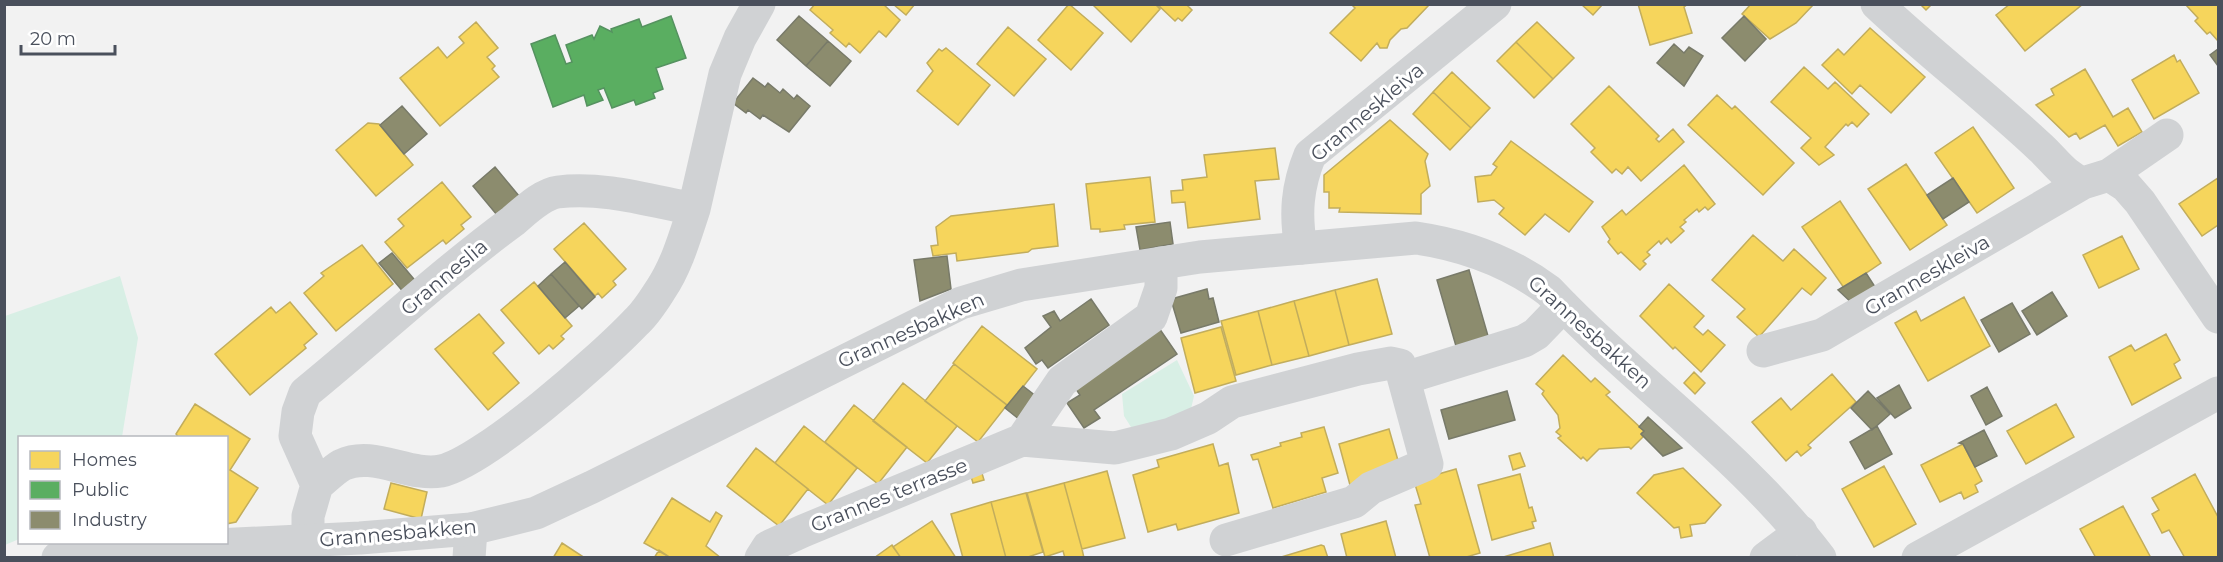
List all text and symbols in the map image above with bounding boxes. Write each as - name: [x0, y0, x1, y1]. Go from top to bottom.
- scale bar: [21, 18, 116, 56]
- text: 20 m: [30, 28, 76, 50]
- street label: Granneskleiva: [1306, 58, 1428, 166]
- street label: Granneskleiva: [1860, 230, 1994, 320]
- street label: Granneslia: [396, 234, 492, 320]
- street label: Grannesbakken: [1523, 270, 1657, 394]
- street label: Grannesbakken: [834, 287, 988, 373]
- legend: [18, 436, 228, 544]
- text: Homes: [72, 449, 137, 471]
- street label: Grannes terrasse: [807, 453, 971, 537]
- text: Public: [72, 479, 129, 501]
- text: Industry: [72, 509, 147, 531]
- street label: Grannesbakken: [318, 514, 478, 552]

